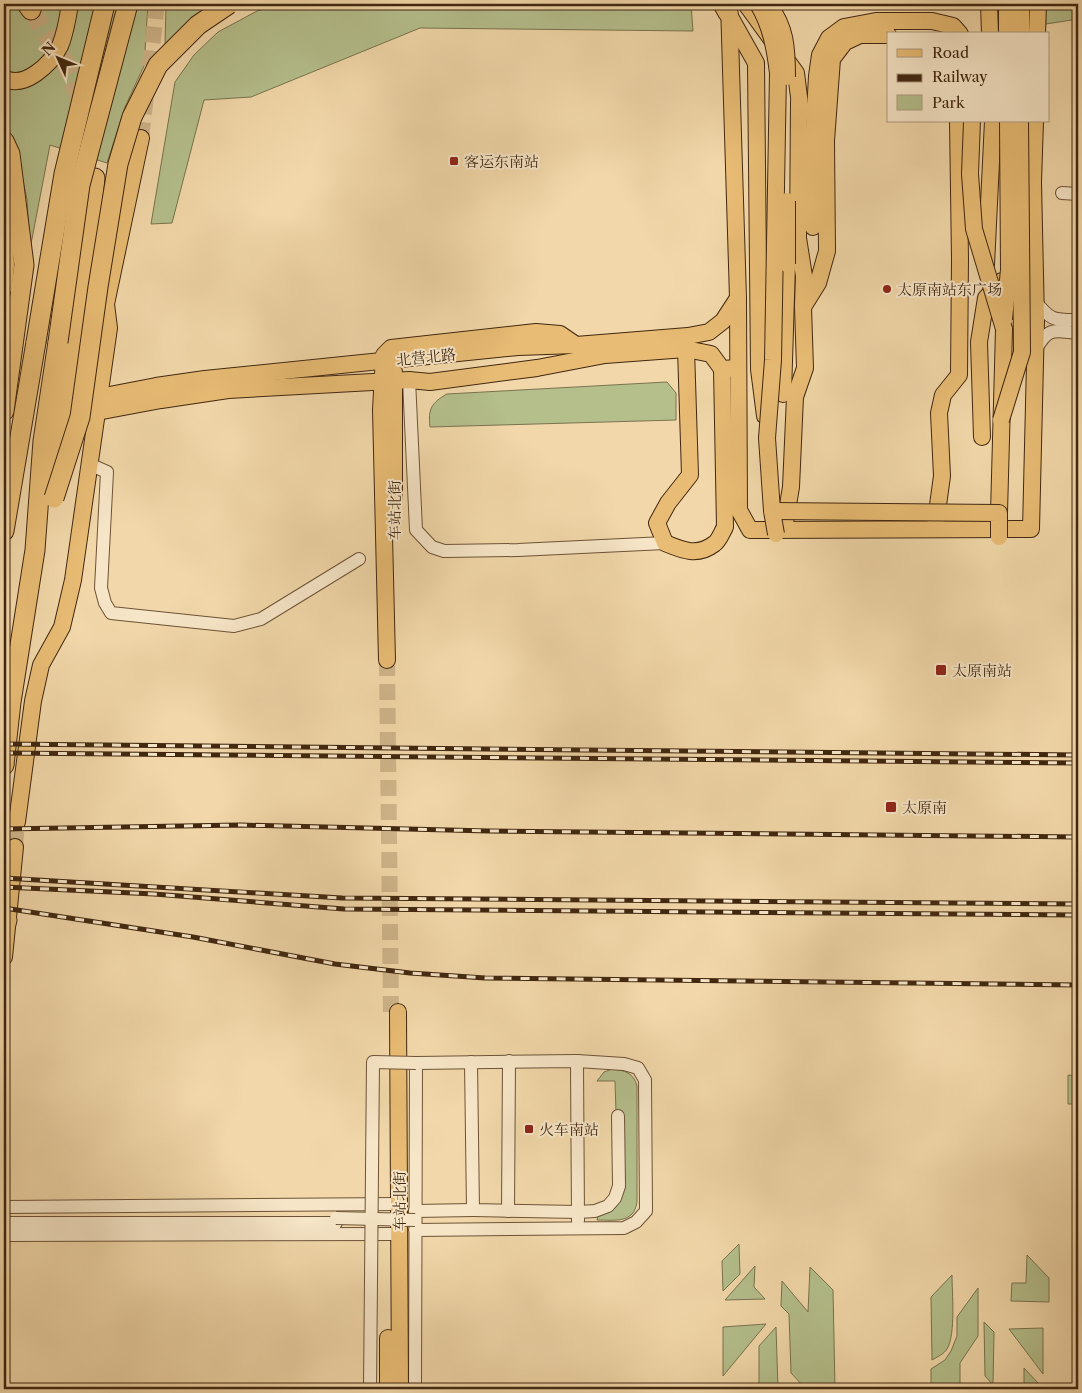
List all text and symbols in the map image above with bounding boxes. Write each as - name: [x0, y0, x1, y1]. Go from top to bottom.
- north arrow: [32, 32, 82, 82]
- legend: [887, 32, 1050, 122]
- text: N: [38, 38, 59, 60]
- text: Road: [932, 43, 969, 62]
- text: Railway: [932, 67, 988, 86]
- text: Park: [932, 93, 966, 112]
- place label: 客运东南站: [464, 152, 539, 171]
- marker: 客运东南站: [448, 155, 460, 167]
- place label: 太原南站东广场: [897, 280, 1002, 299]
- marker: 太原南站东广场: [881, 283, 893, 295]
- street label: 北营北路: [395, 344, 457, 370]
- street label: 车站北街: [385, 480, 404, 540]
- place label: 太原南站: [952, 661, 1012, 680]
- marker: 太原南站: [934, 663, 948, 677]
- place label: 太原南: [902, 798, 947, 817]
- marker: 太原南: [884, 800, 898, 814]
- place label: 火车南站: [539, 1120, 599, 1139]
- marker: 火车南站: [523, 1123, 535, 1135]
- street label: 车站北街: [390, 1171, 409, 1231]

